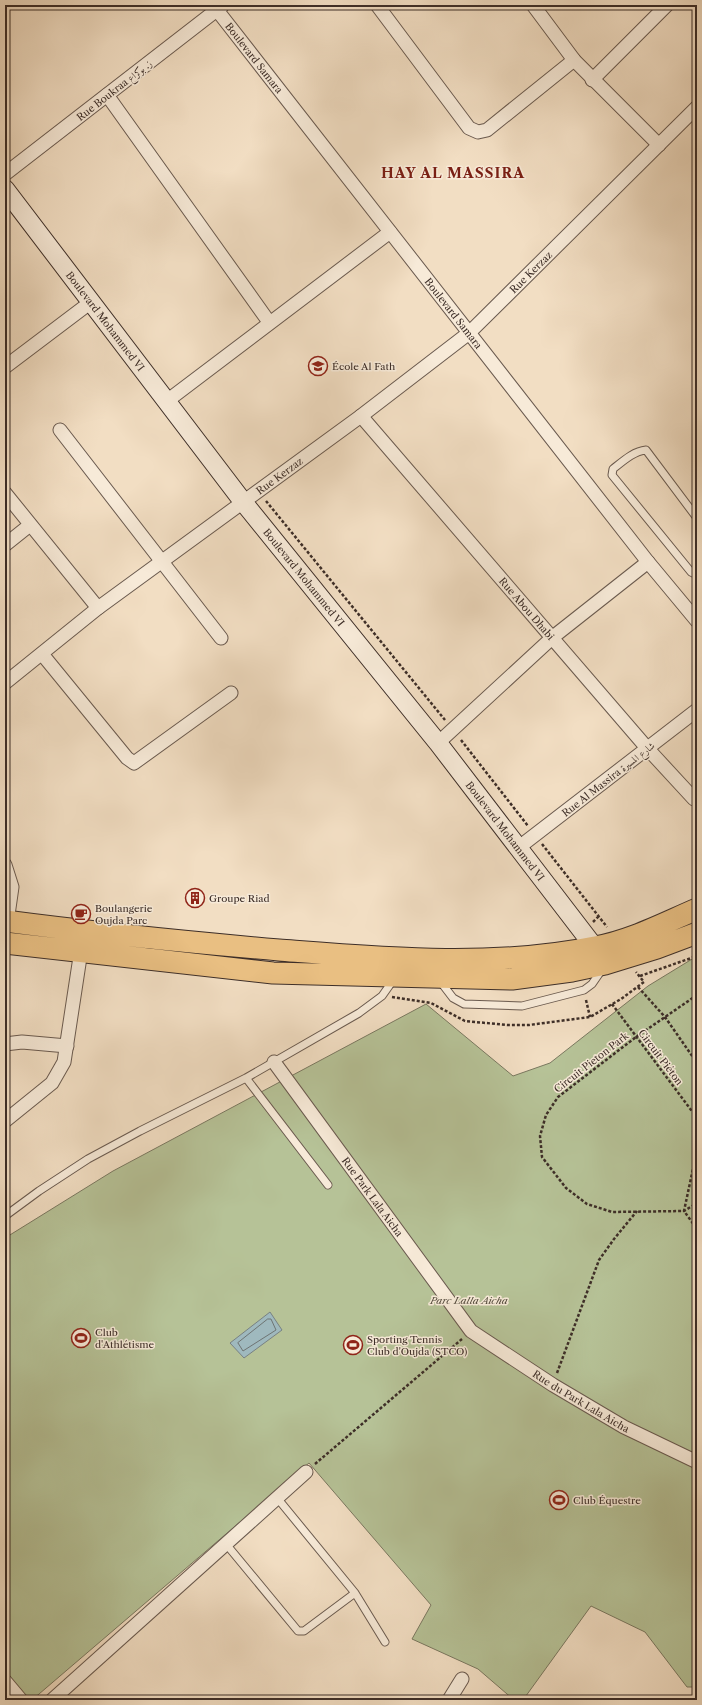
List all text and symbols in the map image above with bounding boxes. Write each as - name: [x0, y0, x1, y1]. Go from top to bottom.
- street label: Boulevard Samara: [222, 20, 286, 97]
- street label: Rue Boukraa ز. بوكراع: [74, 57, 156, 126]
- district label: HAY AL MASSIRA: [381, 164, 525, 182]
- street label: Rue Kerzaz: [507, 248, 555, 296]
- street label: Boulevard Mohammed VI: [63, 269, 147, 374]
- street label: Boulevard Samara: [422, 275, 485, 352]
- school or university icon: École Al Fath: [307, 355, 329, 377]
- place label: École Al Fath: [332, 360, 396, 373]
- street label: Rue Kerzaz: [254, 455, 306, 497]
- street label: Boulevard Mohammed VI: [260, 526, 347, 629]
- street label: Rue Abou Dhabi: [496, 575, 557, 643]
- street label: Rue Al Massira شارع المسيرة: [559, 739, 659, 822]
- street label: Boulevard Mohammed VI: [463, 779, 547, 884]
- building icon: Groupe Riad: [184, 887, 206, 909]
- place label: Groupe Riad: [209, 892, 270, 905]
- place label: Boulangerie Oujda Parc: [95, 902, 153, 927]
- cafe icon: Boulangerie Oujda Parc: [70, 903, 92, 925]
- street label: Circuit Piéton: [635, 1027, 686, 1088]
- street label: Circuit Pieton Park: [551, 1028, 632, 1096]
- street label: Rue Park Lala Aicha: [339, 1155, 406, 1240]
- park label: Parc Lalla Aicha: [429, 1294, 508, 1307]
- place label: Club d'Athlétisme: [95, 1326, 155, 1351]
- sports icon: Club d'Athlétisme: [70, 1327, 92, 1349]
- place label: Sporting Tennis Club d'Oujda (STCO): [367, 1333, 467, 1358]
- sports icon: Sporting Tennis Club d'Oujda (STCO): [342, 1334, 364, 1356]
- street label: Rue du Park Lala Aicha: [530, 1367, 632, 1436]
- sports icon: Club Équestre: [548, 1489, 570, 1511]
- place label: Club Équestre: [573, 1494, 641, 1507]

